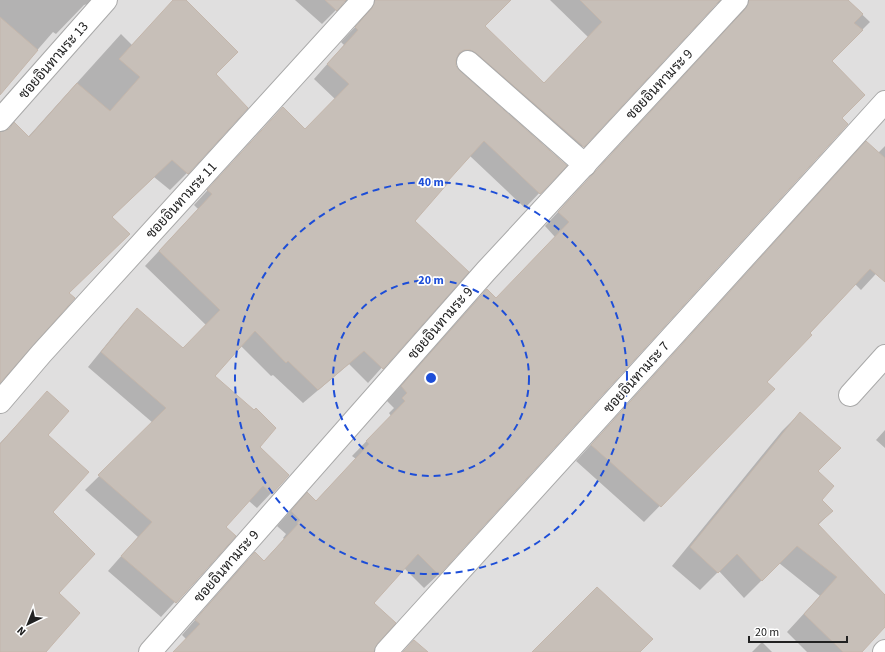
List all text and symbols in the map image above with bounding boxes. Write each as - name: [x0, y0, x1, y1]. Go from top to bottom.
- street label: ซอยอินทามระ 13: [14, 17, 93, 104]
- street label: ซอยอินทามระ 9: [622, 45, 698, 125]
- street label: ซอยอินทามระ 11: [142, 158, 222, 244]
- text: 40 m: [418, 174, 444, 191]
- text: 20 m: [418, 272, 444, 289]
- street label: ซอยอินทามระ 9: [403, 283, 478, 364]
- street label: ซอยอินทามระ 7: [599, 337, 675, 418]
- centre of rings: [424, 371, 438, 385]
- street label: ซอยอินทามระ 9: [189, 526, 264, 607]
- north arrow: [8, 604, 48, 644]
- scale bar: [749, 618, 847, 644]
- text: N: [14, 623, 29, 639]
- text: 20 m: [755, 624, 779, 641]

